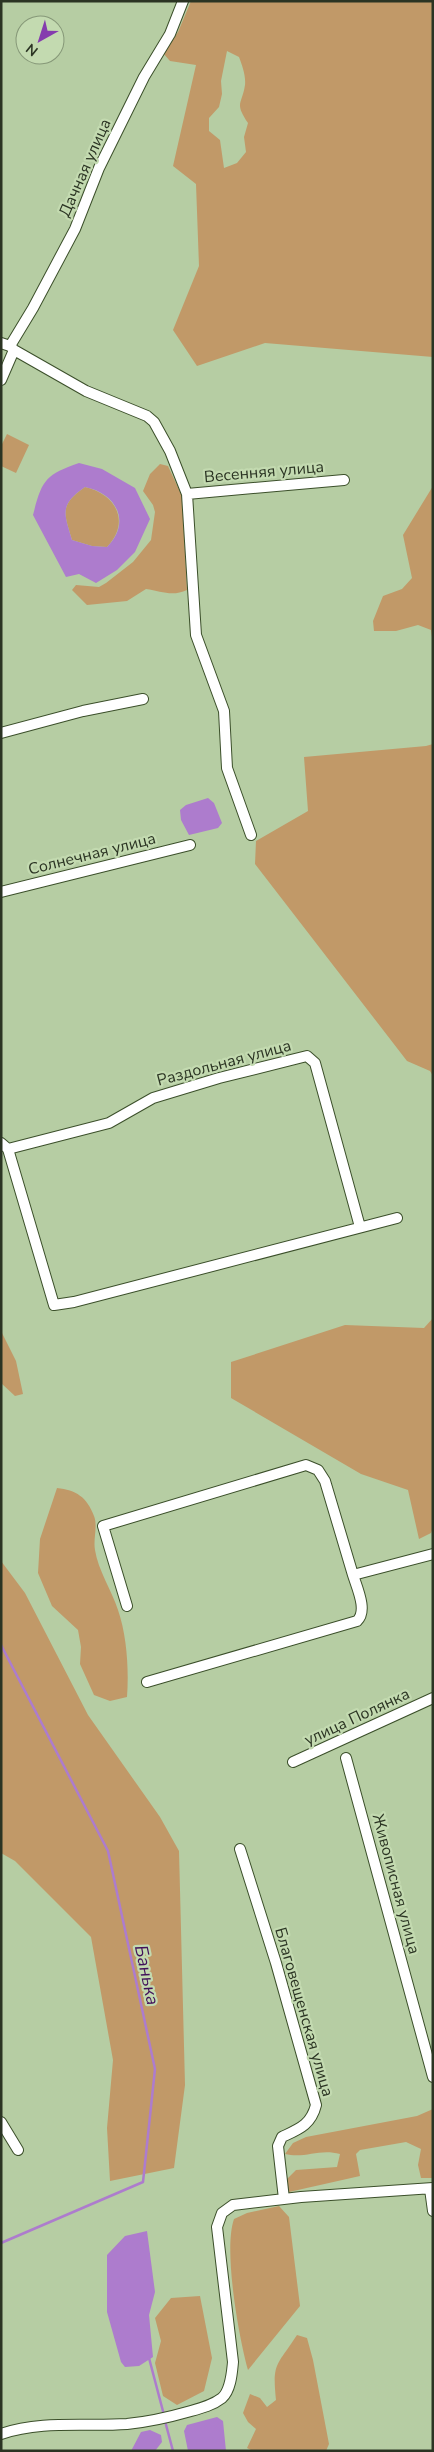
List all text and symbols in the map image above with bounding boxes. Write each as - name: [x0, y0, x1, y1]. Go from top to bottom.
- north arrow: [15, 15, 65, 65]
- text: N: [22, 39, 42, 60]
- street label: Дачная улица: [54, 115, 116, 221]
- street label: Весенняя улица: [203, 456, 325, 488]
- street label: Солнечная улица: [26, 827, 158, 881]
- street label: Раздольная улица: [154, 1034, 294, 1092]
- street label: улица Полянка: [301, 1683, 413, 1751]
- street label: Живописная улица: [367, 1811, 425, 1957]
- street label: Благовещенская улица: [269, 1925, 339, 2099]
- water label: Банька: [129, 1943, 165, 2007]

